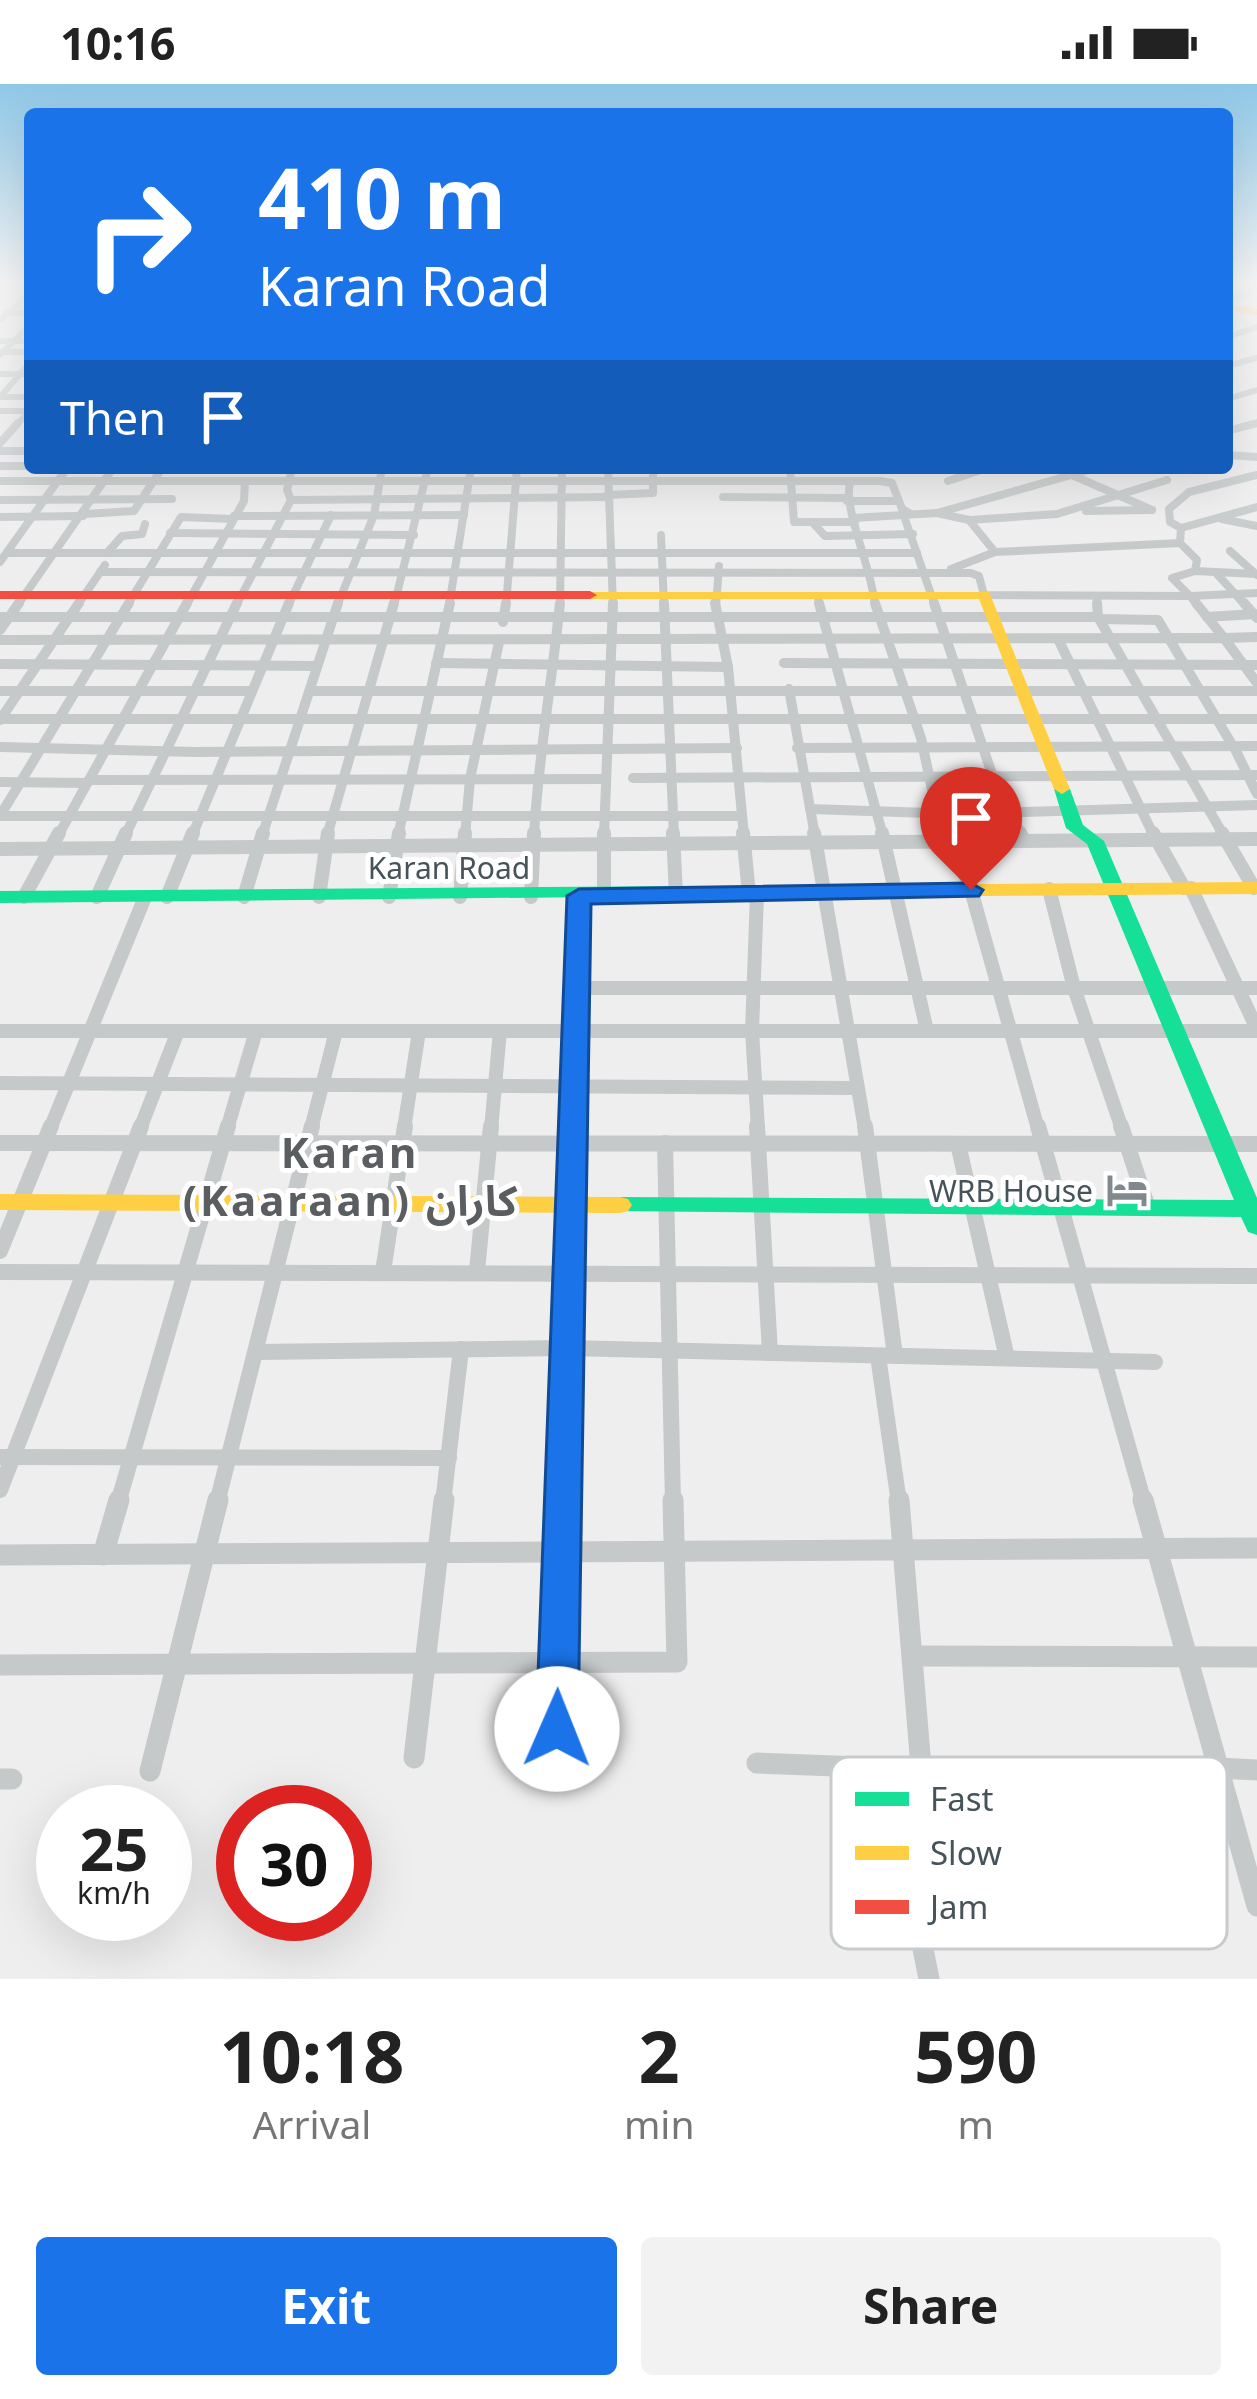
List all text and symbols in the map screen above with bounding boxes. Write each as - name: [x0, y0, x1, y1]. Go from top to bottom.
- text: 10:16: [60, 12, 176, 73]
- text: 410 m: [258, 139, 506, 254]
- icon: right: [60, 156, 216, 312]
- text: Karan Road: [258, 248, 550, 322]
- icon: arrive: [190, 384, 256, 450]
- text: Then: [60, 387, 166, 448]
- pin: [920, 767, 1022, 890]
- icon: arrive: [938, 785, 1004, 851]
- street label: Karan Road: [368, 847, 530, 888]
- district label: Karan (Kaaraan) كاران: [183, 1123, 518, 1228]
- hotel icon: WRB House: [1104, 1167, 1150, 1213]
- place label: WRB House: [929, 1170, 1093, 1211]
- position arrow: [494, 1666, 620, 1792]
- legend: [831, 1757, 1227, 1949]
- text: Fast: [930, 1776, 993, 1821]
- speed limit sign: 30: [216, 1785, 372, 1941]
- text: 25: [80, 1807, 148, 1889]
- text: Slow: [930, 1830, 1002, 1875]
- text: km/h: [77, 1872, 151, 1913]
- text: Jam: [927, 1884, 988, 1929]
- text: 10:18: [219, 2006, 404, 2104]
- text: 2: [639, 2006, 680, 2104]
- text: 590: [914, 2006, 1038, 2104]
- text: Arrival: [252, 2097, 371, 2150]
- text: min: [624, 2097, 695, 2150]
- text: m: [958, 2097, 994, 2150]
- button: Exit: [36, 2237, 617, 2375]
- button: Share: [641, 2237, 1221, 2375]

